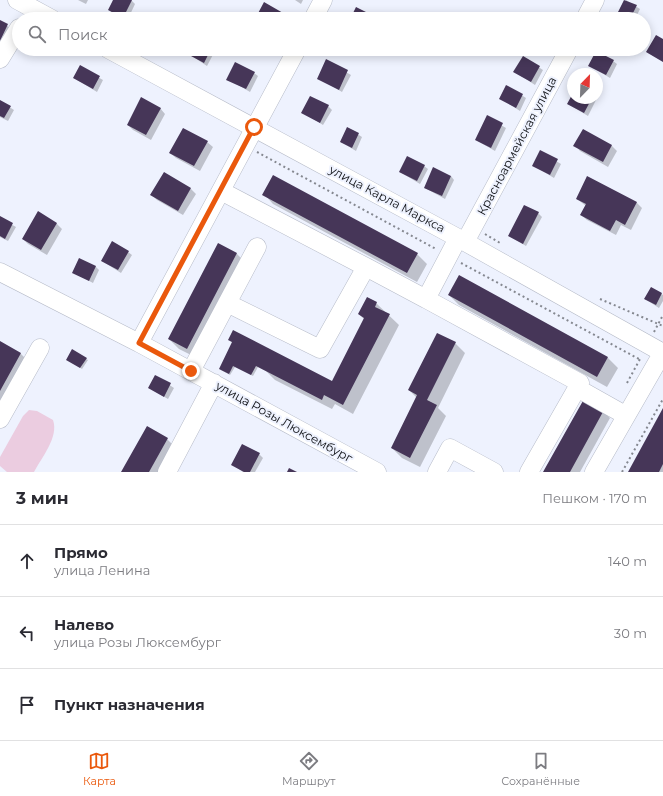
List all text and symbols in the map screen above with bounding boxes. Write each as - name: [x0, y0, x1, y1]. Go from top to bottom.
- search box: [12, 12, 651, 56]
- icon: search: [26, 23, 48, 45]
- text: Поиск: [58, 25, 107, 44]
- north arrow: [567, 68, 603, 104]
- street label: Красноармейская улица: [474, 74, 560, 218]
- route start: [245, 118, 263, 136]
- street label: улица Карла Маркса: [326, 161, 448, 235]
- route end: [182, 362, 200, 380]
- street label: улица Розы Люксембург: [212, 377, 355, 466]
- text: 3 мин: [16, 488, 69, 508]
- text: Пешком · 170 m: [542, 490, 647, 506]
- text: Прямо: [54, 543, 108, 562]
- icon: ahead: [16, 550, 38, 572]
- text: 140 m: [608, 553, 647, 569]
- text: улица Ленина: [54, 562, 150, 578]
- text: Налево: [54, 615, 114, 634]
- icon: left: [16, 622, 38, 644]
- text: 30 m: [614, 625, 647, 641]
- text: улица Розы Люксембург: [54, 634, 221, 650]
- icon: arrive: [16, 694, 38, 716]
- text: Пункт назначения: [54, 695, 205, 714]
- tab: Карта: [83, 750, 116, 788]
- tab: Маршрут: [282, 750, 335, 788]
- tab: Сохранённые: [501, 750, 580, 788]

